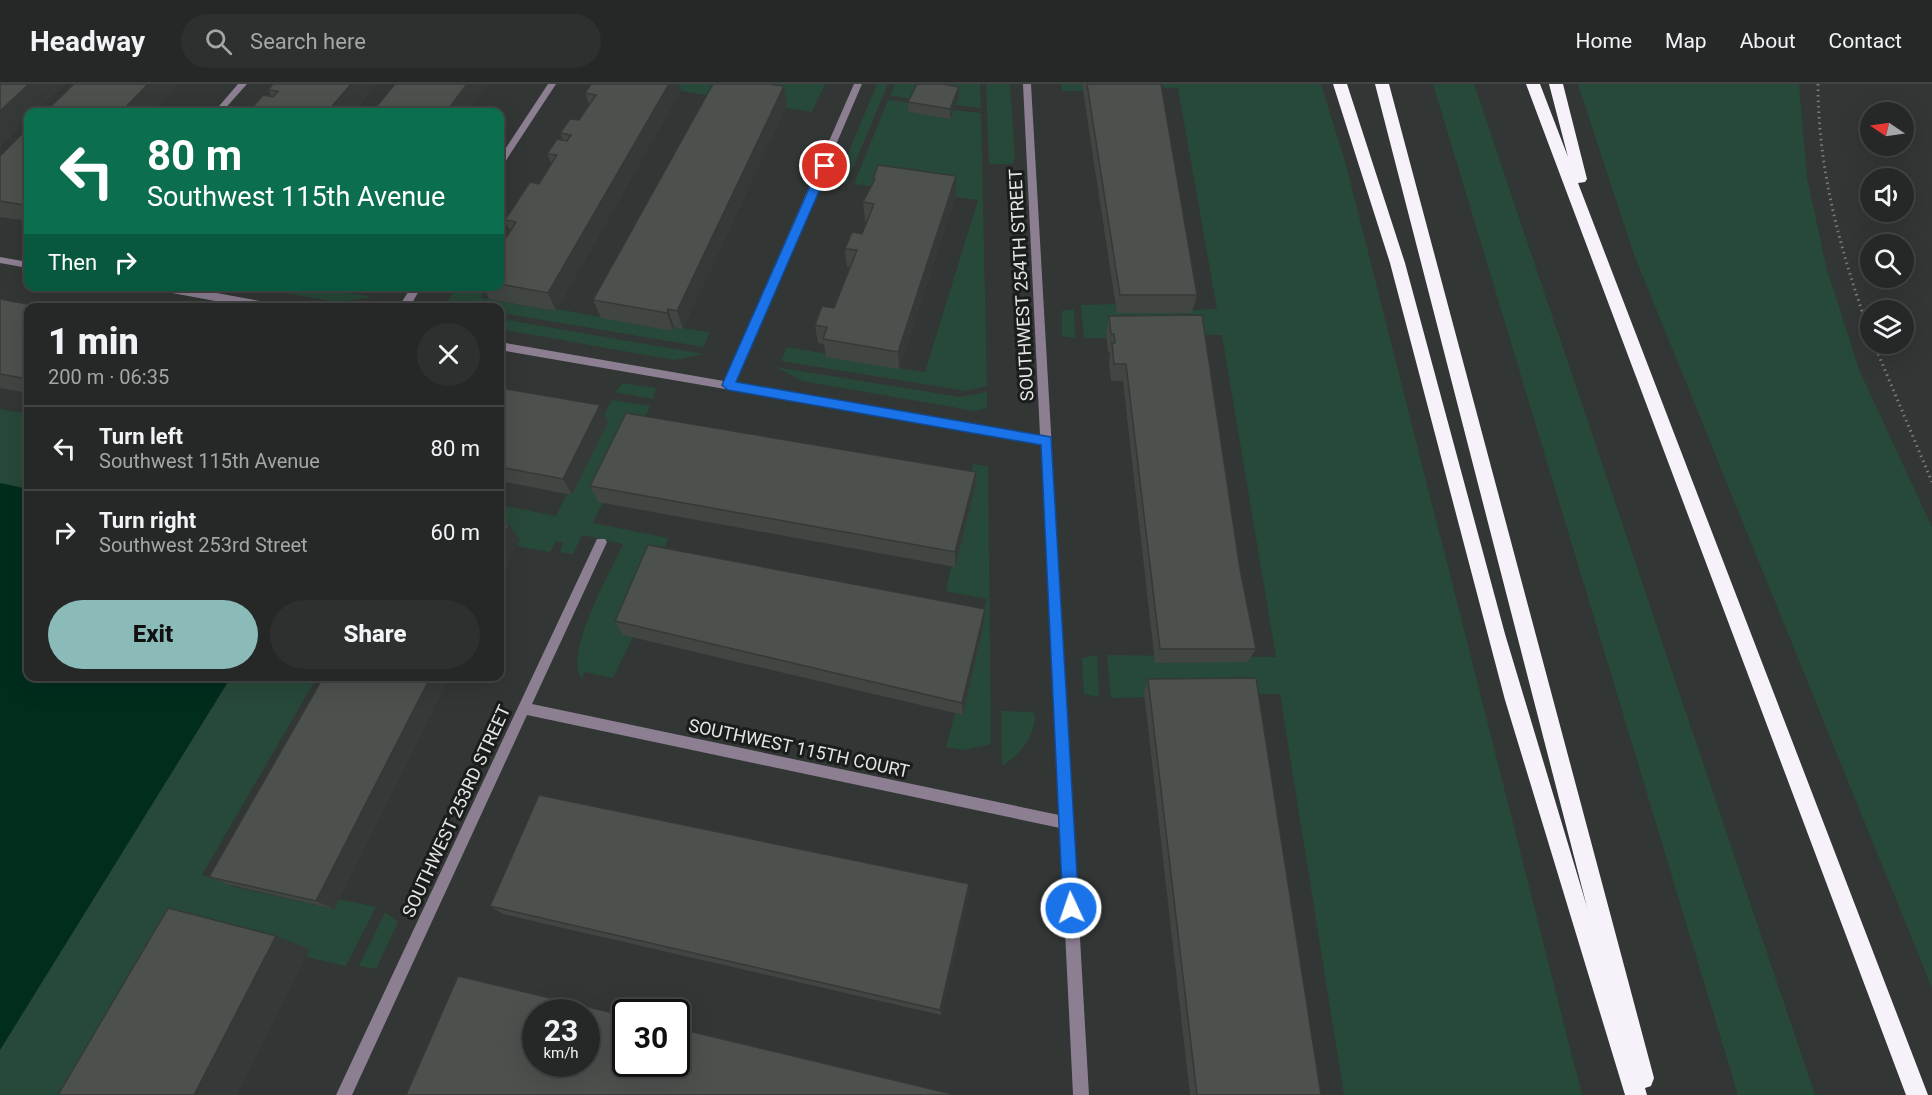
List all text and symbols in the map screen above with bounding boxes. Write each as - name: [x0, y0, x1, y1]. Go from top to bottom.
- search box: [181, 14, 601, 68]
- text: Headway: [30, 25, 145, 58]
- icon: search: [202, 25, 235, 58]
- text: Search here: [250, 29, 366, 54]
- text: Home: [1576, 29, 1632, 53]
- text: Map: [1665, 29, 1707, 53]
- text: About: [1740, 29, 1796, 53]
- text: Contact: [1829, 29, 1902, 53]
- north arrow: [1860, 102, 1914, 156]
- map controls: [1860, 102, 1914, 354]
- text: 80 m: [147, 131, 242, 180]
- icon: left: [48, 132, 126, 210]
- pin: [799, 140, 850, 191]
- icon: arrive: [808, 149, 841, 182]
- street label: SOUTHWEST 254TH STREET: [1004, 168, 1038, 402]
- button: sound: [1860, 168, 1914, 222]
- text: Southwest 115th Avenue: [147, 181, 445, 213]
- button: search: [1860, 234, 1914, 288]
- icon: right: [109, 246, 142, 279]
- text: Then: [48, 250, 97, 275]
- button: layers: [1860, 300, 1914, 354]
- text: 1 min: [48, 321, 139, 363]
- button: close: [417, 323, 480, 386]
- text: 200 m · 06:35: [48, 365, 169, 389]
- text: Turn left: [99, 424, 183, 449]
- icon: left: [48, 432, 81, 465]
- text: 80 m: [431, 436, 480, 461]
- text: Southwest 115th Avenue: [99, 449, 320, 473]
- text: Turn right: [99, 508, 196, 533]
- icon: right: [48, 516, 81, 549]
- text: 60 m: [431, 520, 480, 545]
- text: Southwest 253rd Street: [99, 533, 308, 557]
- button: Exit: [48, 600, 258, 669]
- button: Share: [270, 600, 480, 669]
- street label: SOUTHWEST 253RD STREET: [398, 701, 515, 920]
- street label: SOUTHWEST 115TH COURT: [687, 714, 912, 782]
- position arrow: [1039, 876, 1103, 940]
- speed limit sign: 30: [612, 999, 690, 1077]
- text: 23: [544, 1013, 578, 1048]
- text: km/h: [543, 1044, 579, 1062]

